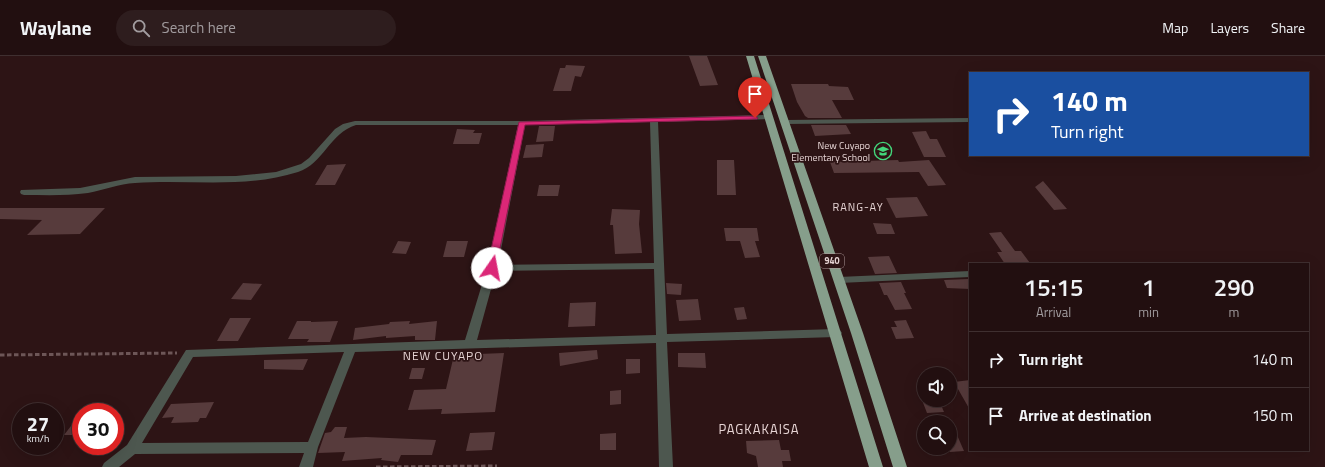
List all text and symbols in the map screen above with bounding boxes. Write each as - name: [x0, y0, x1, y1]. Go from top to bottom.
- search box: [116, 10, 396, 46]
- text: Waylane: [20, 13, 92, 42]
- text: Search here: [162, 16, 236, 39]
- icon: search: [130, 17, 152, 39]
- text: Map: [1162, 17, 1188, 38]
- text: Layers: [1210, 17, 1249, 38]
- text: Share: [1271, 17, 1305, 38]
- pin: [738, 77, 772, 118]
- text: 140 m: [1051, 79, 1128, 122]
- icon: arrive: [744, 83, 766, 105]
- icon: right: [985, 88, 1037, 140]
- text: Turn right: [1051, 118, 1124, 145]
- place label: New Cuyapo Elementary School: [791, 138, 870, 165]
- school or university icon: New Cuyapo Elementary School: [873, 141, 893, 161]
- district label: RANG-AY: [832, 199, 884, 215]
- position arrow: [471, 247, 513, 289]
- road number: 940: [820, 254, 844, 268]
- text: 15:15: [1024, 269, 1083, 305]
- text: 1: [1142, 269, 1155, 305]
- text: 290: [1214, 269, 1254, 305]
- text: Arrival: [1036, 302, 1071, 322]
- text: min: [1138, 302, 1159, 322]
- text: m: [1229, 302, 1239, 322]
- district label: NEW CUYAPO: [403, 346, 483, 365]
- text: Turn right: [1019, 348, 1083, 371]
- text: 140 m: [1252, 348, 1293, 371]
- icon: right: [985, 349, 1007, 371]
- map controls: [917, 367, 957, 455]
- button: sound: [917, 367, 957, 407]
- speed limit sign: 30: [72, 403, 124, 455]
- text: Arrive at destination: [1019, 404, 1152, 427]
- text: 150 m: [1252, 404, 1293, 427]
- icon: arrive: [985, 405, 1007, 427]
- text: 27: [27, 408, 49, 439]
- button: search: [917, 415, 957, 455]
- district label: PAGKAKAISA: [718, 419, 800, 439]
- text: km/h: [27, 431, 49, 446]

